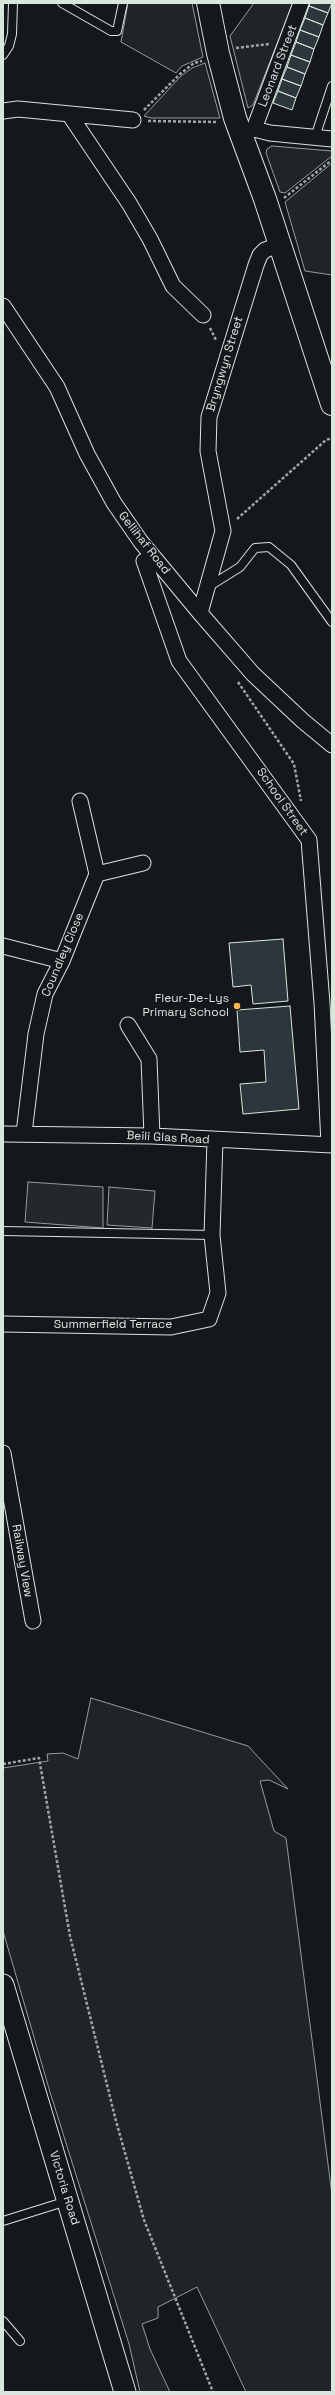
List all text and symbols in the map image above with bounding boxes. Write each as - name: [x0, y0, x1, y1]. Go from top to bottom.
- street label: Leonard Street: [256, 23, 300, 109]
- street label: Bryngwyn Street: [204, 315, 246, 413]
- street label: Gellihaf Road: [115, 509, 173, 577]
- street label: School Street: [253, 765, 311, 839]
- street label: Coundley Close: [39, 911, 87, 999]
- place label: Fleur-De-Lys Primary School: [142, 992, 229, 1020]
- marker: Fleur-De-Lys Primary School: [232, 1001, 242, 1011]
- street label: Beili Glas Road: [126, 1129, 210, 1147]
- street label: Summerfield Terrace: [54, 1318, 172, 1332]
- street label: Railway View: [8, 1523, 36, 1599]
- street label: Victoria Road: [46, 2149, 82, 2227]

